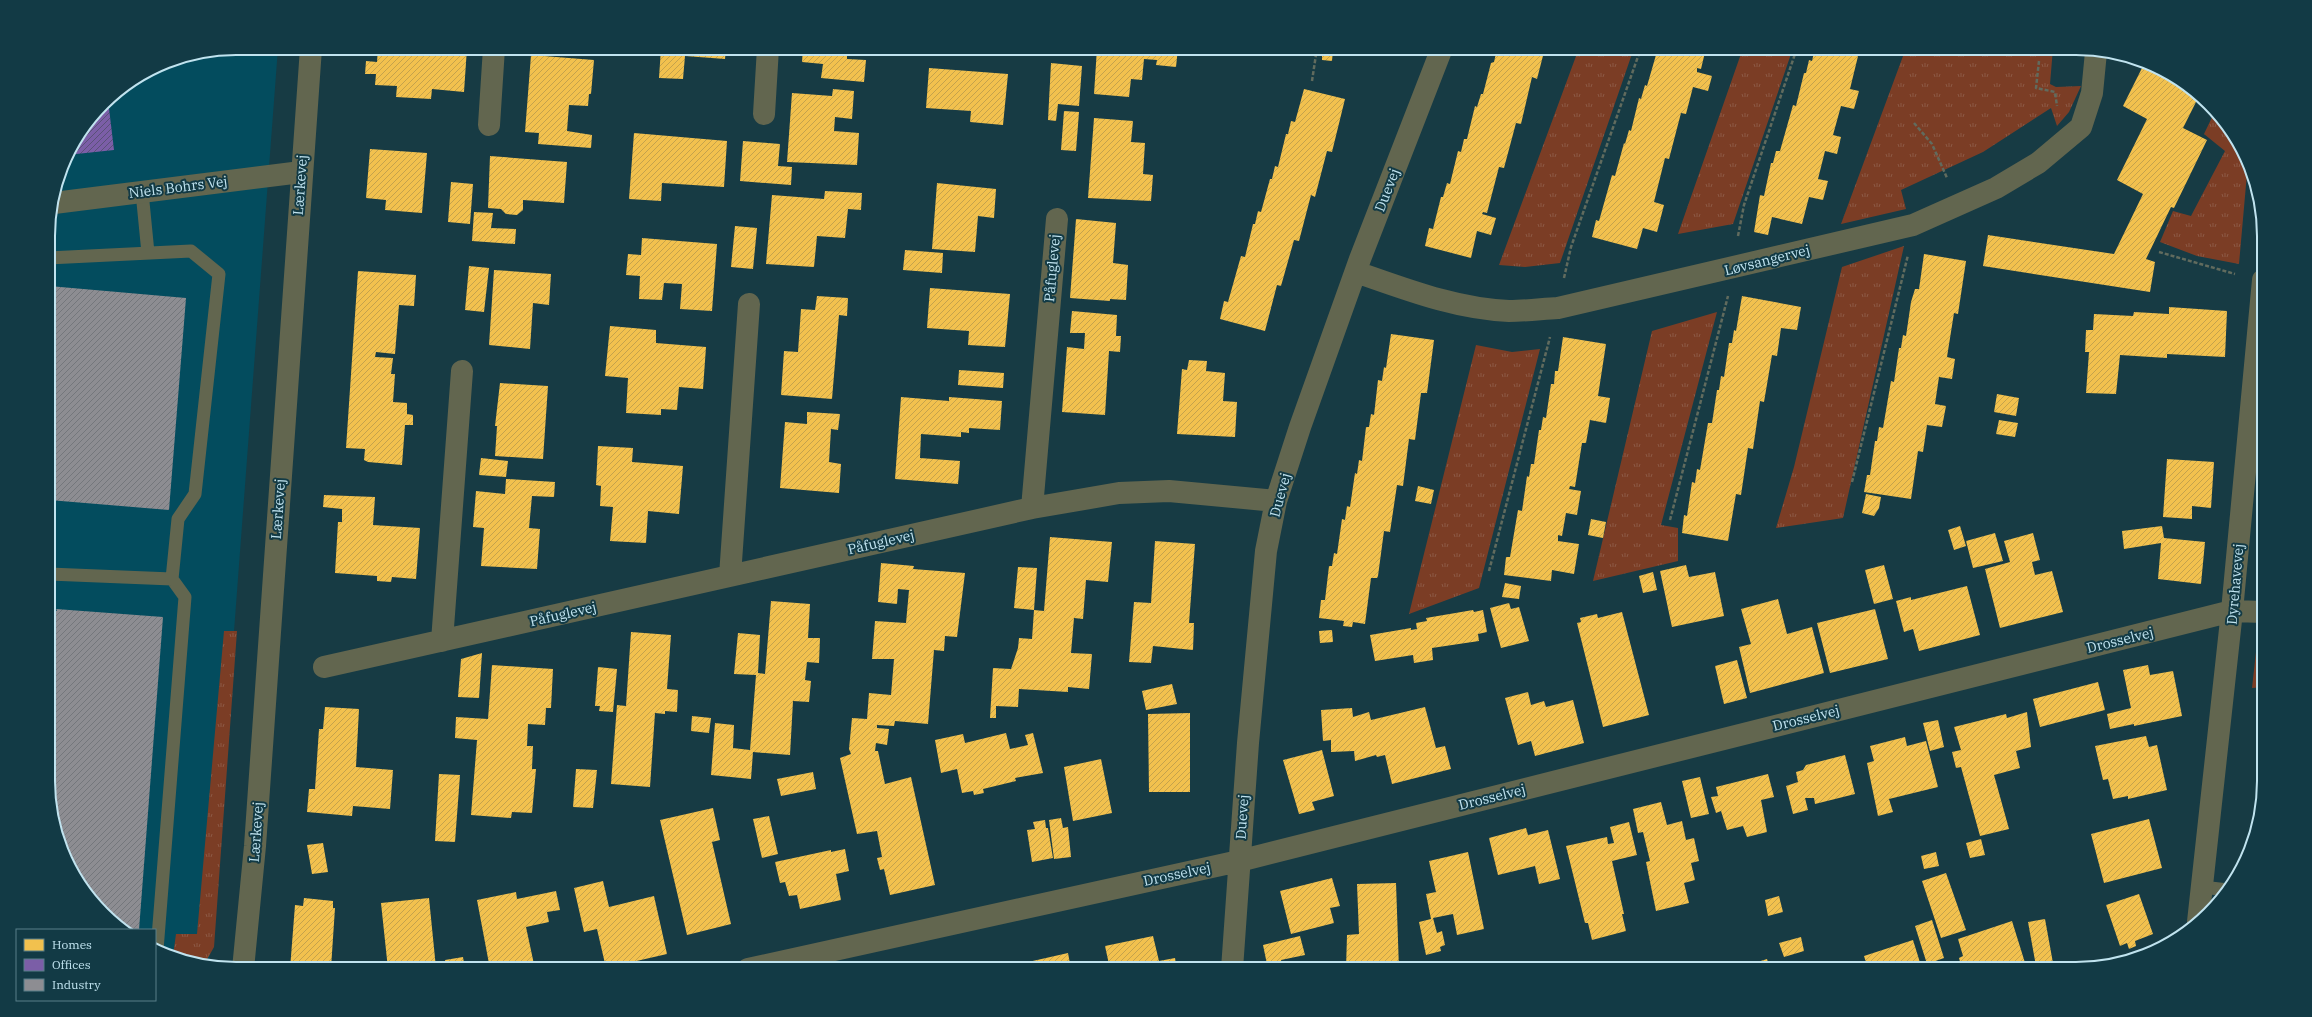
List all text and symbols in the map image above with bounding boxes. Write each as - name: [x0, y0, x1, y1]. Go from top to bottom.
- street label: Lærkevej: [289, 154, 311, 216]
- street label: Duevej: [1371, 166, 1403, 214]
- street label: Niels Bohrs Vej: [127, 172, 229, 202]
- street label: Påfuglevej: [1040, 233, 1064, 303]
- street label: Løvsangervej: [1722, 241, 1812, 279]
- street label: Duevej: [1265, 471, 1295, 519]
- street label: Lærkevej: [267, 478, 289, 540]
- street label: Påfuglevej: [846, 526, 916, 558]
- street label: Dyrehavevej: [2222, 543, 2248, 625]
- street label: Påfuglevej: [528, 598, 598, 630]
- street label: Drosselvej: [2085, 623, 2155, 657]
- street label: Drosselvej: [1771, 701, 1841, 735]
- street label: Drosselvej: [1457, 780, 1527, 814]
- street label: Duevej: [1231, 794, 1253, 840]
- street label: Lærkevej: [245, 801, 267, 863]
- street label: Drosselvej: [1142, 858, 1212, 890]
- legend: [16, 929, 156, 1001]
- text: Homes: [52, 937, 92, 952]
- text: Offices: [52, 957, 91, 972]
- text: Industry: [52, 977, 101, 992]

